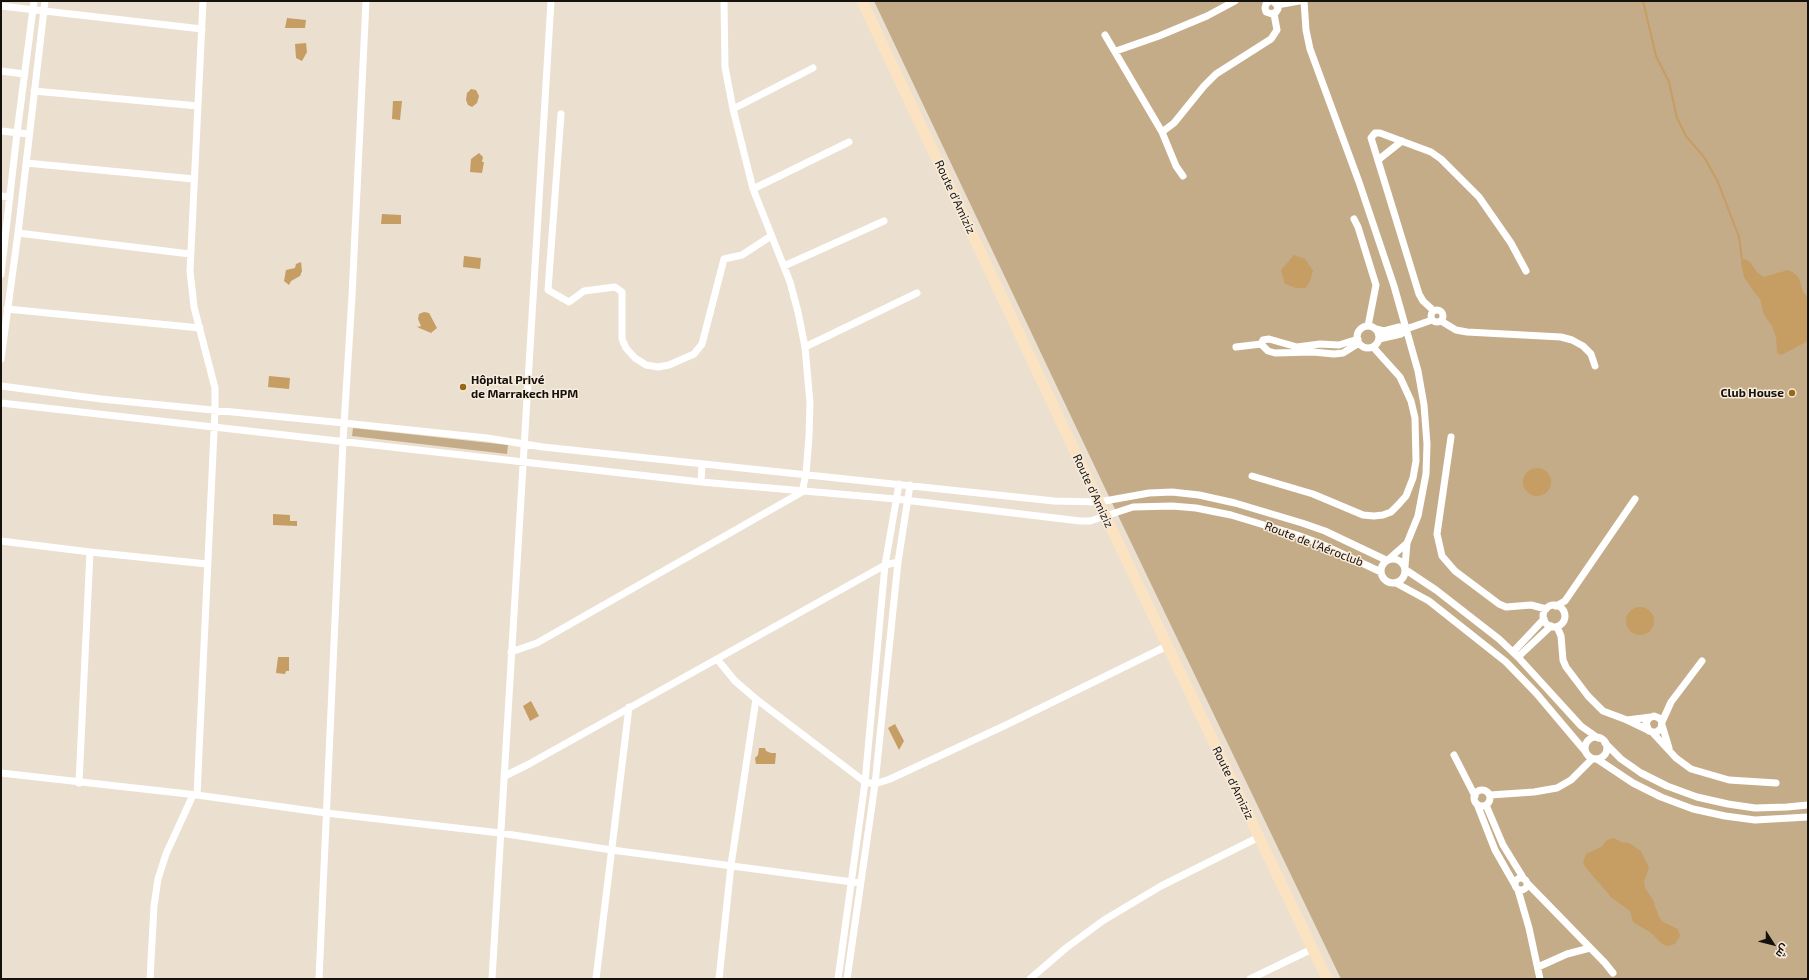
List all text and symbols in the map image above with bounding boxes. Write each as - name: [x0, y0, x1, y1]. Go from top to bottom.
- street label: Route d'Amiziz: [932, 158, 978, 236]
- place label: Hôpital Privé de Marrakech HPM: [471, 373, 578, 401]
- marker: Hôpital Privé de Marrakech HPM: [458, 382, 468, 392]
- place label: Club House: [1721, 386, 1784, 400]
- marker: Club House: [1787, 388, 1797, 398]
- street label: Route d'Amiziz: [1070, 452, 1116, 530]
- street label: Route de l’Aéroclub: [1263, 519, 1365, 569]
- street label: Route d'Amiziz: [1209, 744, 1257, 822]
- north arrow: [1753, 924, 1793, 964]
- text: ش: [1774, 942, 1793, 961]

